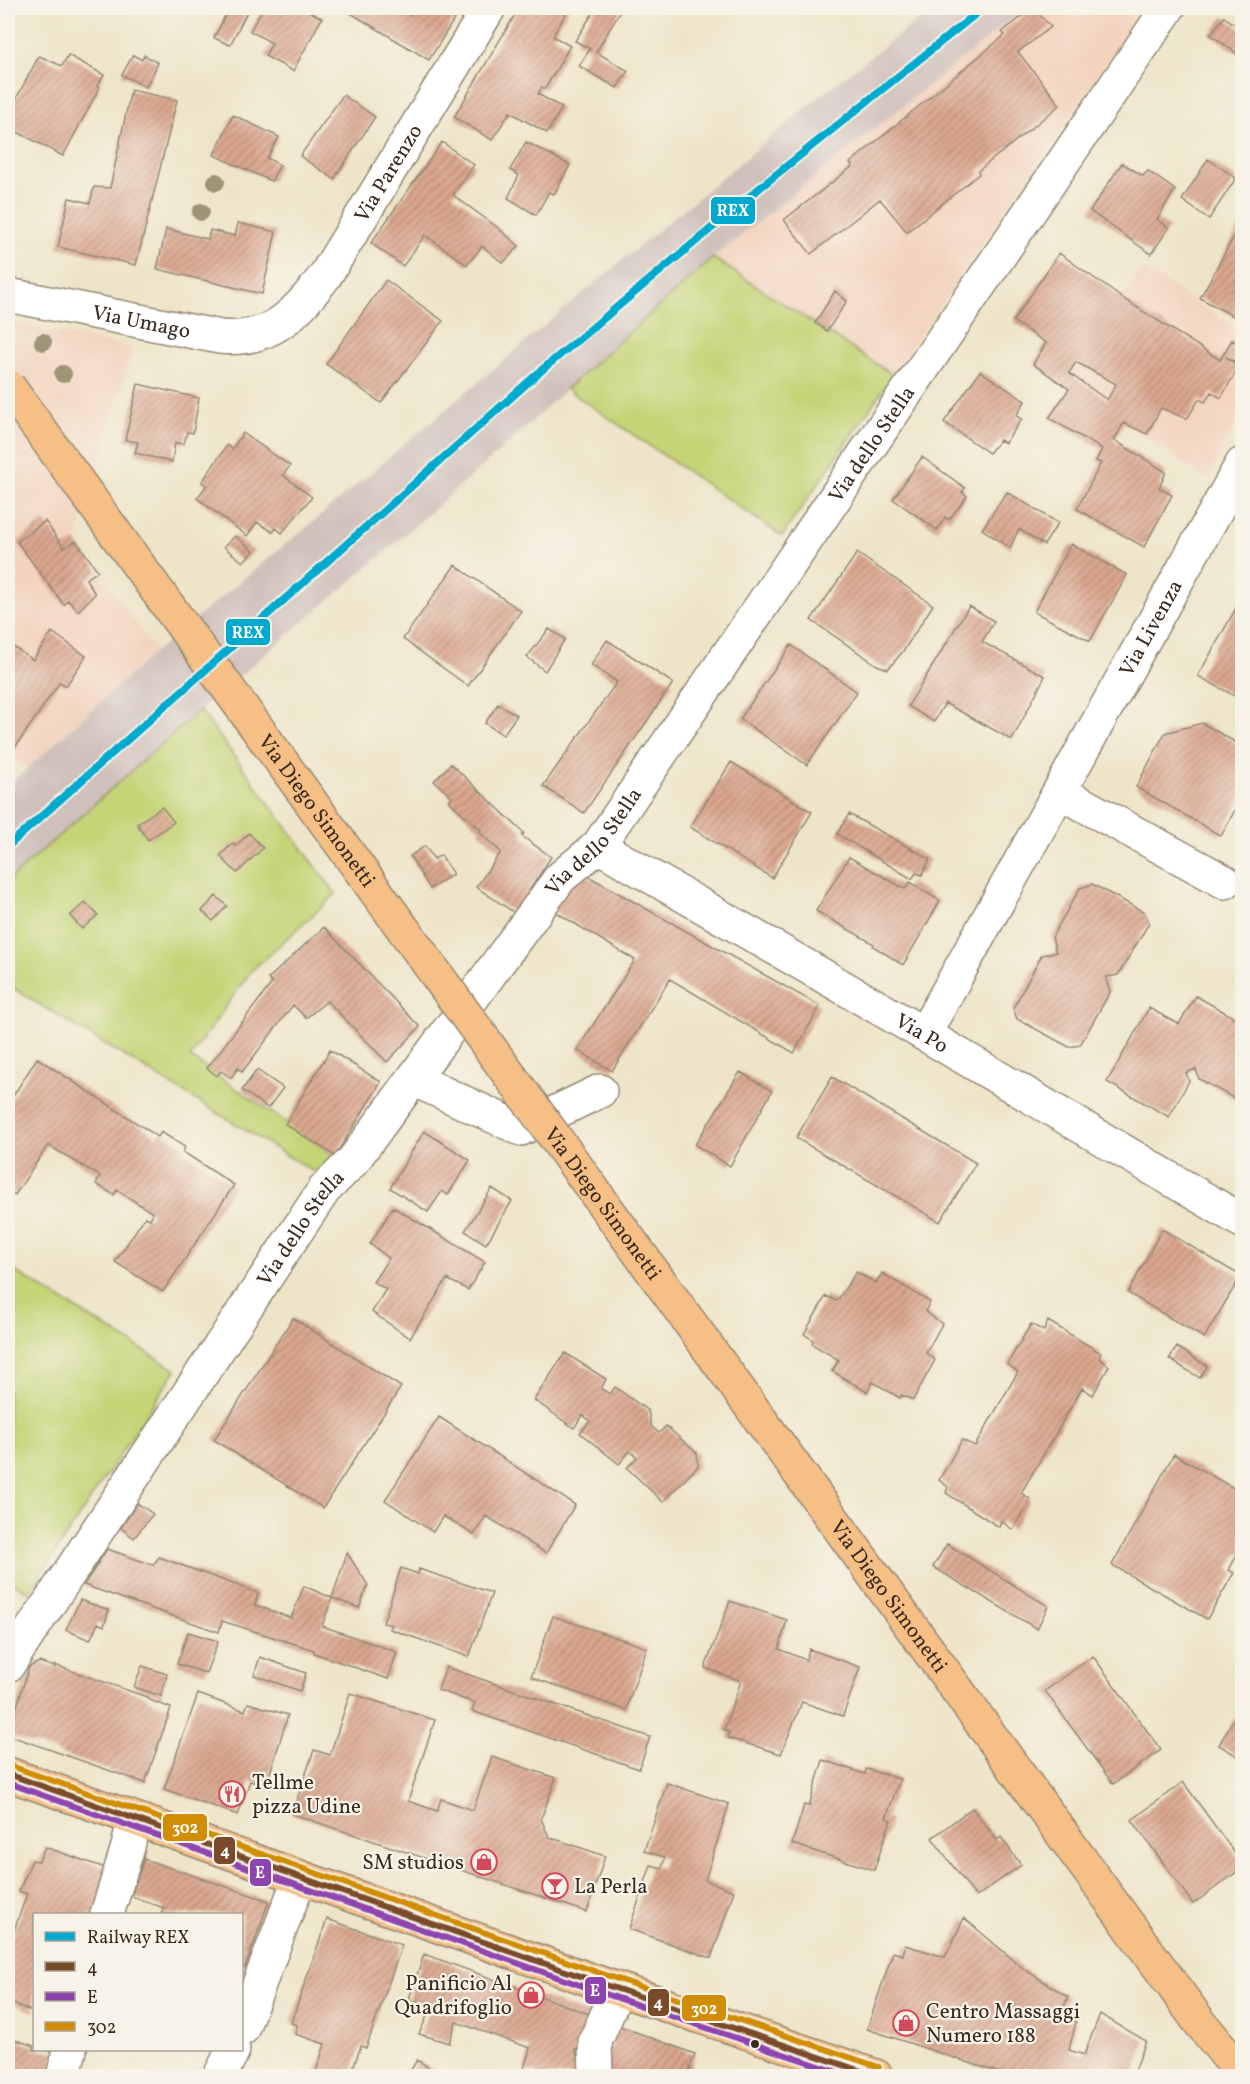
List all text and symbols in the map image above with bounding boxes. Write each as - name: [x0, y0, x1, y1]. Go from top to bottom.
- street label: Via Parenzo: [348, 119, 430, 228]
- line badge: REX: [710, 196, 756, 225]
- text: REX: [717, 201, 749, 223]
- street label: Via Umago: [89, 299, 193, 347]
- street label: Via dello Stella: [822, 381, 923, 509]
- street label: Via Livenza: [1113, 575, 1191, 682]
- line badge: REX: [225, 618, 271, 646]
- text: REX: [232, 623, 264, 645]
- street label: Via Diego Simonetti: [250, 729, 381, 894]
- street label: Via dello Stella: [539, 782, 650, 902]
- street label: Via Po: [889, 1007, 953, 1061]
- street label: Via Diego Simonetti: [536, 1122, 667, 1287]
- street label: Via dello Stella: [251, 1164, 352, 1292]
- street label: Via Diego Simonetti: [822, 1515, 953, 1680]
- place label: Tellme pizza Udine: [252, 1769, 361, 1822]
- restaurant icon: Tellme pizza Udine: [217, 1779, 247, 1809]
- line badge: 302: [162, 1813, 208, 1842]
- text: 302: [172, 1818, 198, 1840]
- line badge: 4: [213, 1836, 236, 1865]
- text: 4: [220, 1841, 230, 1863]
- shop icon: SM studios: [469, 1847, 499, 1877]
- place label: SM studios: [362, 1849, 464, 1878]
- line badge: E: [249, 1858, 272, 1887]
- text: E: [255, 1863, 265, 1885]
- bar icon: La Perla: [540, 1871, 570, 1901]
- place label: La Perla: [574, 1873, 648, 1902]
- legend: [33, 1913, 243, 2051]
- text: Railway REX: [87, 1926, 189, 1951]
- text: 4: [87, 1956, 98, 1981]
- place label: Panificio Al Quadrifoglio: [395, 1970, 512, 2023]
- line badge: E: [584, 1976, 607, 2005]
- shop icon: Panificio Al Quadrifoglio: [516, 1980, 546, 2010]
- text: E: [590, 1981, 600, 2003]
- text: E: [87, 1986, 98, 2011]
- line badge: 4: [647, 1988, 670, 2017]
- text: 4: [653, 1993, 663, 2015]
- line badge: 302: [681, 1994, 727, 2022]
- place label: Centro Massaggi Numero 188: [926, 1998, 1080, 2051]
- text: 302: [691, 1999, 717, 2021]
- shop icon: Centro Massaggi Numero 188: [891, 2008, 921, 2038]
- text: 302: [87, 2016, 116, 2041]
- unlabelled marker: [749, 2038, 761, 2050]

